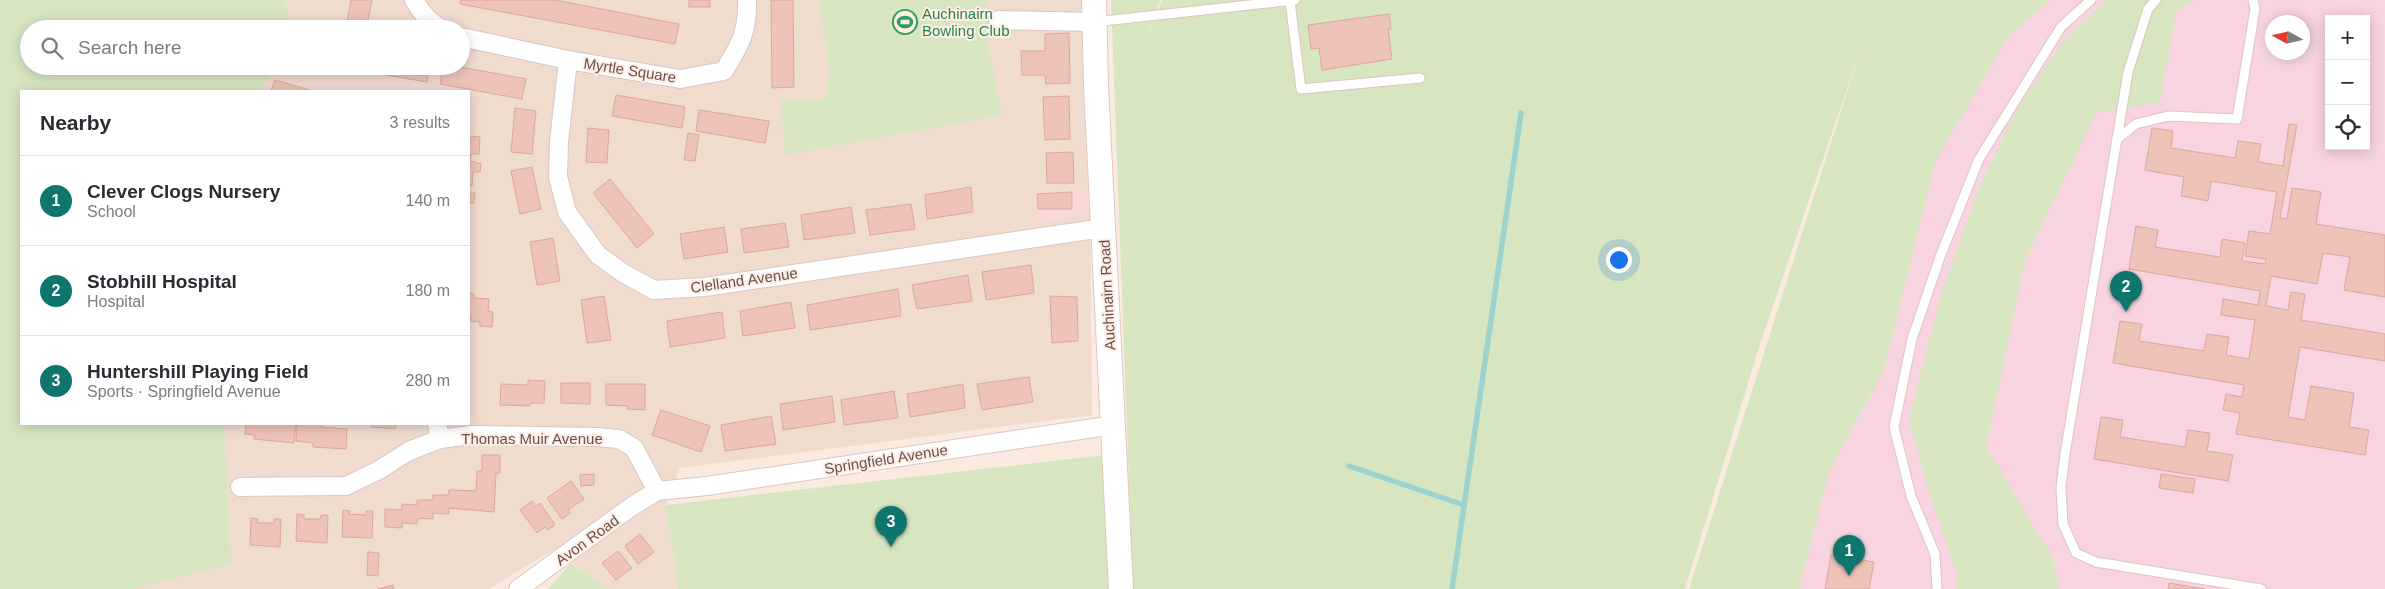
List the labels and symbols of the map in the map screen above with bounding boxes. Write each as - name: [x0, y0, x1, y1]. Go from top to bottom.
- place label: Auchinairn Bowling Club: [922, 5, 1010, 39]
- sports icon: Auchinairn Bowling Club: [892, 9, 918, 35]
- north arrow: [2265, 15, 2310, 60]
- street label: Myrtle Square: [583, 54, 677, 86]
- street label: Auchinairn Road: [1096, 239, 1118, 351]
- your location: [1606, 247, 1632, 273]
- street label: Clelland Avenue: [689, 264, 799, 296]
- pin: 2: [2110, 271, 2142, 312]
- street label: Thomas Muir Avenue: [461, 430, 603, 447]
- street label: Springfield Avenue: [823, 441, 949, 477]
- pin: 3: [875, 506, 907, 547]
- street label: Avon Road: [552, 511, 622, 569]
- pin: 1: [1833, 535, 1865, 576]

